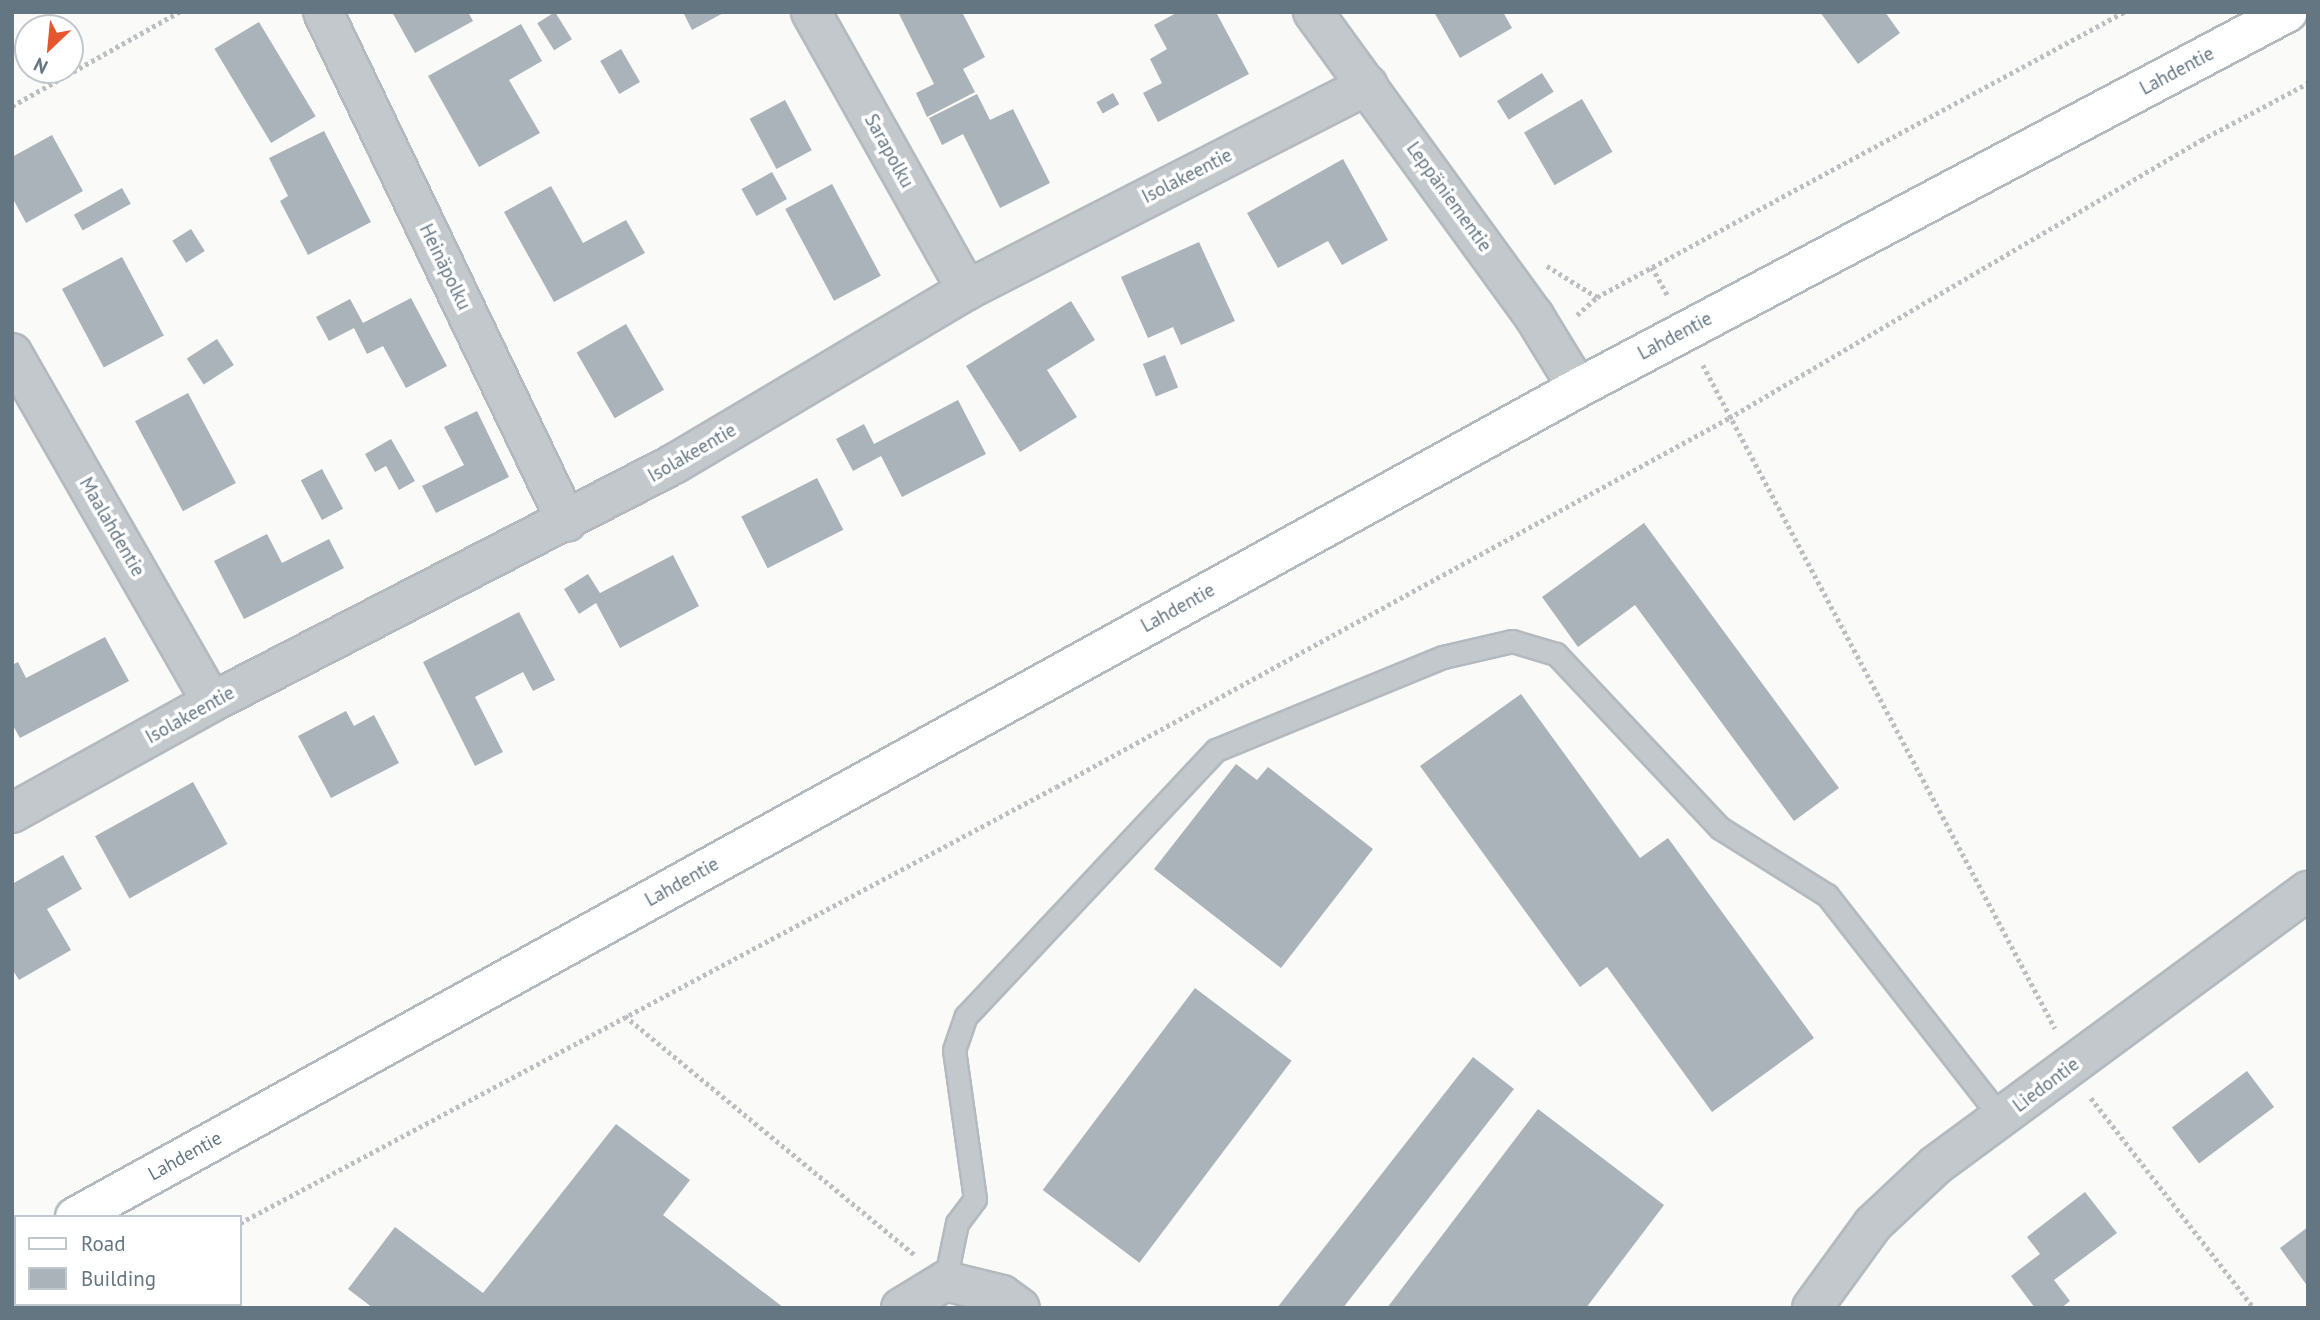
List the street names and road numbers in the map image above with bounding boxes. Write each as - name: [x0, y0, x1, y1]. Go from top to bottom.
- street label: Lahdentie: [2136, 42, 2218, 100]
- street label: Sarapolku: [859, 110, 919, 192]
- street label: Leppäniementie: [1402, 138, 1496, 256]
- street label: Isolakeentie: [1138, 144, 1236, 208]
- street label: Heinäpolku: [414, 220, 476, 314]
- street label: Lahdentie: [1634, 307, 1716, 365]
- street label: Isolakeentie: [644, 419, 740, 487]
- street label: Maalahdentie: [74, 473, 150, 581]
- street label: Lahdentie: [1137, 578, 1219, 638]
- street label: Isolakeentie: [142, 681, 238, 749]
- street label: Lahdentie: [641, 852, 723, 912]
- street label: Liedontie: [2009, 1053, 2083, 1117]
- street label: Lahdentie: [144, 1126, 226, 1186]

